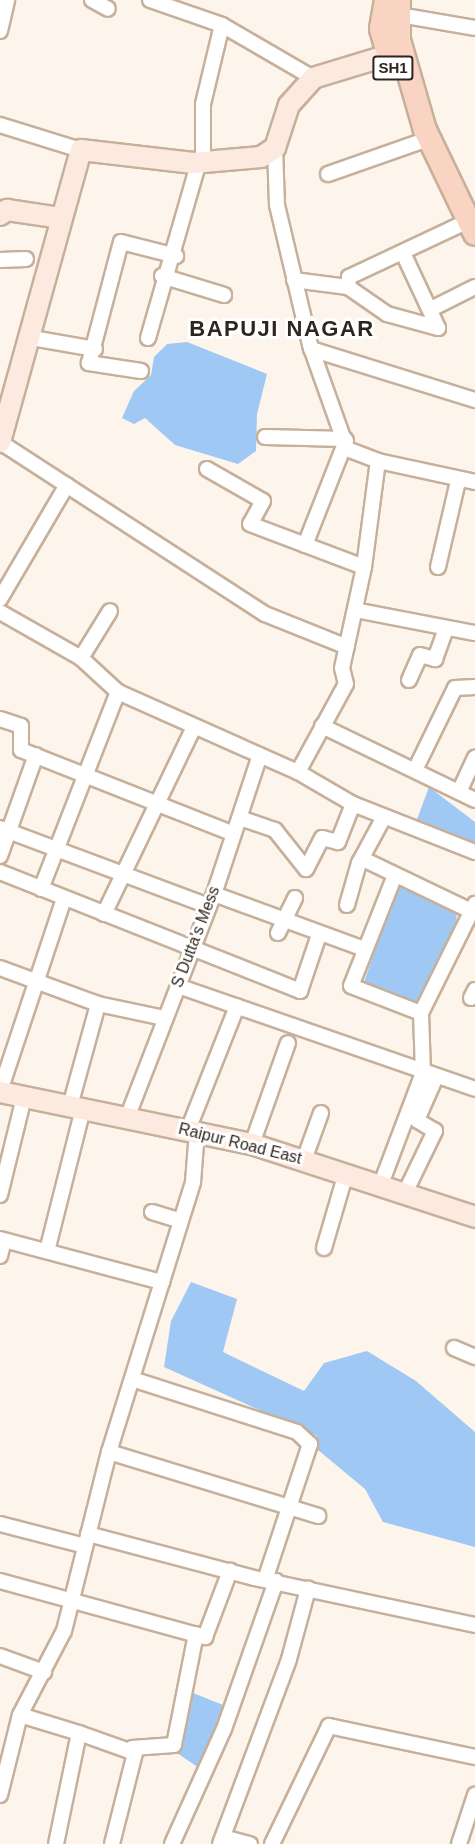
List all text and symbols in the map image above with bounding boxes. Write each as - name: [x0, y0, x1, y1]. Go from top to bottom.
- road number: SH1: [372, 56, 414, 80]
- district label: BAPUJI NAGAR: [189, 316, 375, 342]
- street label: S Dutta's Mess: [168, 884, 224, 990]
- street label: Raipur Road East: [176, 1119, 304, 1169]

